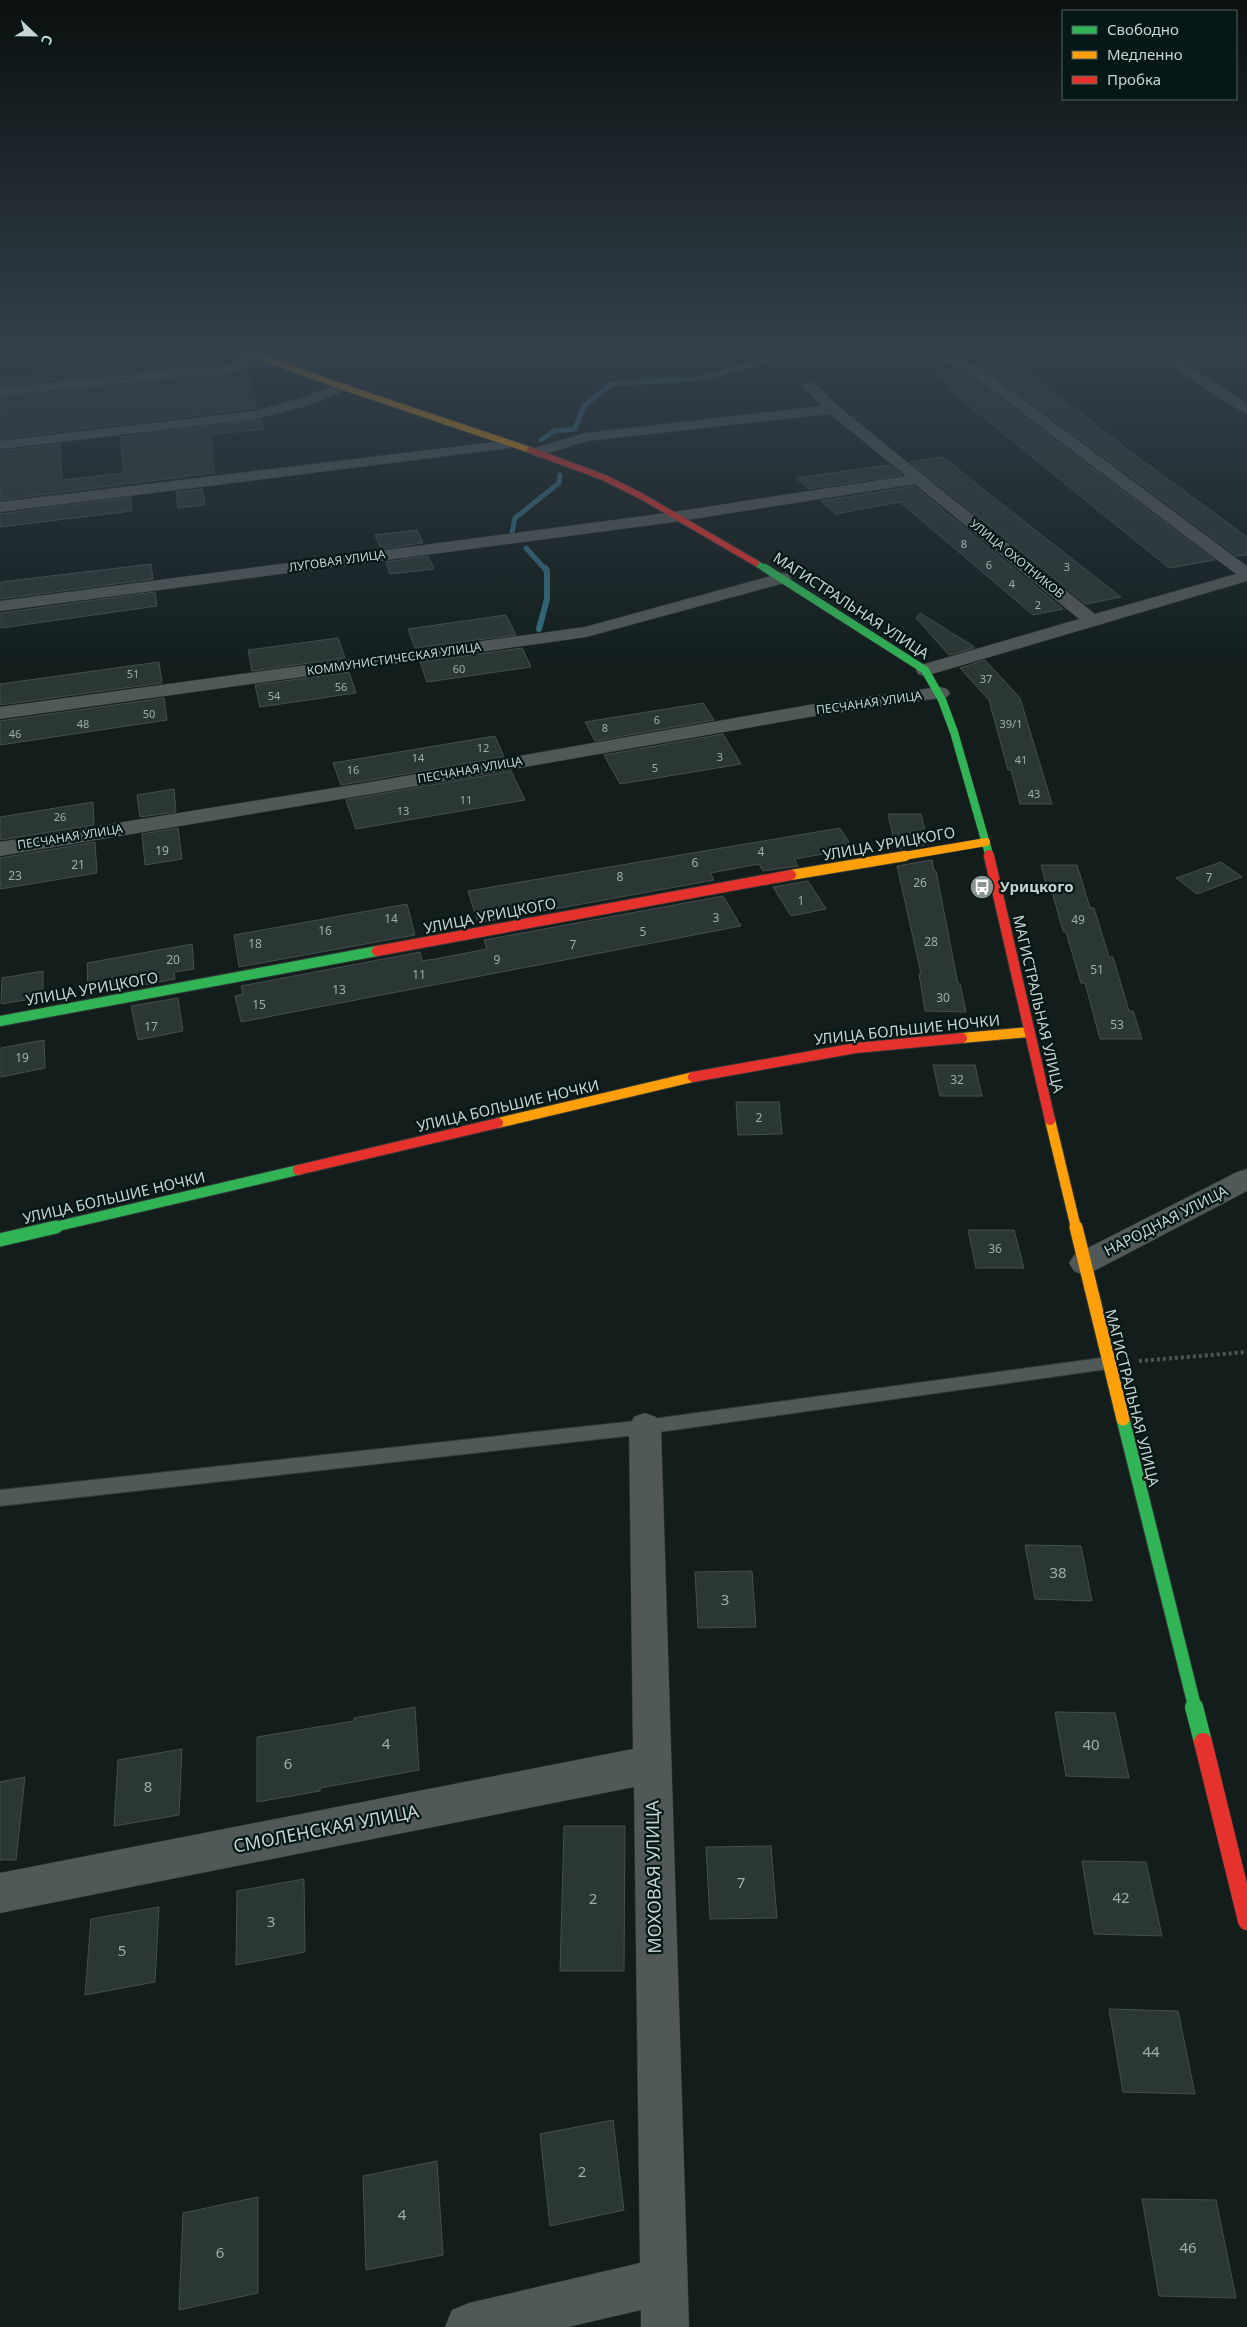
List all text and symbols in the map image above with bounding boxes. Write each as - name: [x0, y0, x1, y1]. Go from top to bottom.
- north arrow: [10, 10, 60, 60]
- legend: [1062, 10, 1237, 100]
- text: Свободно: [1107, 19, 1179, 39]
- text: С: [37, 32, 58, 48]
- text: Медленно: [1107, 44, 1183, 64]
- text: Пробка: [1107, 69, 1161, 89]
- street label: УЛИЦА ОХОТНИКОВ: [967, 515, 1068, 602]
- house number: 8: [961, 536, 967, 551]
- street label: ЛУГОВАЯ УЛИЦА: [288, 545, 387, 576]
- street label: МАГИСТРАЛЬНАЯ УЛИЦА: [770, 547, 934, 663]
- house number: 6: [986, 557, 992, 572]
- house number: 3: [1064, 559, 1070, 574]
- house number: 4: [1009, 576, 1016, 591]
- house number: 2: [1035, 597, 1041, 612]
- street label: КОММУНИСТИЧЕСКАЯ УЛИЦА: [306, 638, 482, 679]
- house number: 60: [453, 661, 465, 676]
- house number: 51: [127, 666, 139, 681]
- house number: 37: [980, 671, 992, 686]
- house number: 56: [335, 679, 347, 694]
- street label: ПЕСЧАНАЯ УЛИЦА: [815, 687, 923, 718]
- house number: 54: [268, 688, 281, 703]
- house number: 50: [143, 706, 155, 721]
- house number: 6: [654, 712, 660, 727]
- house number: 48: [77, 716, 89, 731]
- house number: 39/1: [1000, 716, 1022, 731]
- house number: 8: [602, 720, 608, 735]
- house number: 46: [9, 726, 21, 741]
- house number: 12: [477, 740, 489, 755]
- house number: 3: [717, 749, 723, 764]
- house number: 14: [412, 750, 425, 765]
- street label: ПЕСЧАНАЯ УЛИЦА: [416, 752, 524, 787]
- house number: 41: [1015, 752, 1027, 767]
- house number: 5: [652, 760, 658, 775]
- house number: 16: [347, 762, 359, 777]
- house number: 43: [1028, 786, 1040, 801]
- house number: 11: [460, 792, 472, 807]
- house number: 13: [397, 803, 409, 818]
- house number: 26: [54, 809, 66, 824]
- street label: ПЕСЧАНАЯ УЛИЦА: [16, 820, 124, 853]
- street label: УЛИЦА УРИЦКОГО: [821, 822, 957, 865]
- house number: 19: [155, 842, 169, 859]
- house number: 4: [758, 843, 765, 860]
- house number: 6: [692, 854, 699, 871]
- house number: 21: [71, 856, 85, 873]
- house number: 23: [8, 867, 22, 884]
- house number: 8: [617, 868, 624, 885]
- house number: 7: [1206, 869, 1213, 886]
- house number: 26: [913, 874, 927, 891]
- bus stop icon: Урицкого: [969, 874, 995, 900]
- place label: Урицкого: [1000, 876, 1073, 896]
- street label: УЛИЦА УРИЦКОГО: [422, 892, 558, 938]
- house number: 1: [798, 892, 804, 909]
- house number: 3: [713, 909, 720, 926]
- house number: 14: [384, 910, 398, 927]
- house number: 49: [1071, 911, 1085, 928]
- street label: МАГИСТРАЛЬНАЯ УЛИЦА: [1009, 913, 1069, 1095]
- house number: 16: [318, 922, 332, 939]
- house number: 5: [640, 923, 647, 940]
- house number: 28: [924, 933, 938, 950]
- house number: 18: [248, 935, 262, 952]
- house number: 7: [570, 936, 577, 953]
- house number: 20: [166, 951, 180, 968]
- house number: 9: [494, 951, 501, 968]
- house number: 51: [1090, 961, 1104, 978]
- house number: 11: [412, 966, 426, 983]
- street label: УЛИЦА УРИЦКОГО: [24, 967, 160, 1010]
- house number: 13: [332, 981, 346, 998]
- house number: 30: [936, 989, 950, 1006]
- house number: 15: [252, 996, 266, 1013]
- street label: УЛИЦА БОЛЬШИЕ НОЧКИ: [813, 1009, 1001, 1049]
- house number: 53: [1110, 1016, 1124, 1033]
- house number: 17: [144, 1018, 158, 1035]
- house number: 19: [15, 1049, 29, 1066]
- house number: 32: [950, 1071, 964, 1088]
- street label: УЛИЦА БОЛЬШИЕ НОЧКИ: [415, 1074, 601, 1136]
- house number: 2: [756, 1109, 763, 1126]
- street label: УЛИЦА БОЛЬШИЕ НОЧКИ: [21, 1166, 207, 1228]
- street label: НАРОДНАЯ УЛИЦА: [1100, 1180, 1231, 1260]
- house number: 36: [988, 1240, 1002, 1257]
- street label: МАГИСТРАЛЬНАЯ УЛИЦА: [1101, 1307, 1165, 1489]
- house number: 38: [1049, 1562, 1067, 1582]
- house number: 3: [721, 1589, 729, 1609]
- house number: 4: [382, 1733, 391, 1753]
- house number: 40: [1082, 1734, 1100, 1754]
- house number: 6: [284, 1753, 292, 1773]
- house number: 8: [144, 1776, 152, 1796]
- street label: СМОЛЕНСКАЯ УЛИЦА: [231, 1798, 421, 1858]
- street label: МОХОВАЯ УЛИЦА: [640, 1800, 666, 1954]
- house number: 7: [737, 1872, 745, 1892]
- house number: 42: [1112, 1887, 1130, 1907]
- house number: 2: [589, 1888, 597, 1908]
- house number: 3: [267, 1911, 275, 1931]
- house number: 5: [118, 1940, 126, 1960]
- house number: 44: [1142, 2041, 1160, 2061]
- house number: 2: [578, 2161, 586, 2181]
- house number: 4: [398, 2204, 407, 2224]
- house number: 46: [1179, 2237, 1197, 2257]
- house number: 6: [216, 2242, 224, 2262]

